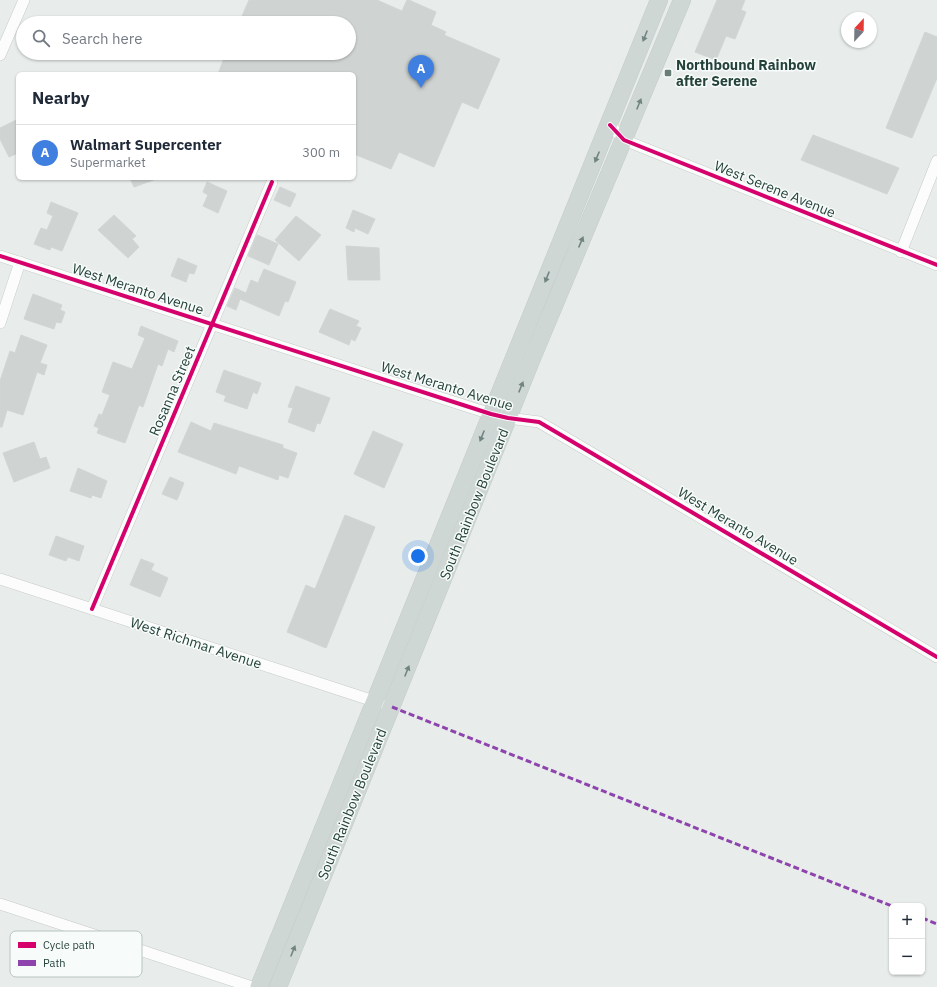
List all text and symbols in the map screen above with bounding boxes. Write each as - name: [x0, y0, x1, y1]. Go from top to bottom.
- north arrow: [841, 12, 877, 48]
- search box: [16, 16, 356, 60]
- icon: search: [30, 27, 52, 49]
- text: Search here: [62, 29, 142, 48]
- one-way arrow: [642, 31, 648, 42]
- pin: A: [408, 55, 434, 88]
- place label: Northbound Rainbow after Serene: [676, 56, 816, 90]
- marker: Northbound Rainbow after Serene: [663, 68, 673, 78]
- text: Nearby: [32, 87, 90, 109]
- one-way arrow: [636, 98, 642, 110]
- text: Walmart Supercenter: [70, 135, 222, 154]
- text: A: [41, 144, 49, 161]
- text: 300 m: [302, 144, 340, 161]
- one-way arrow: [593, 151, 599, 163]
- text: Supermarket: [70, 154, 146, 171]
- street label: West Serene Avenue: [712, 156, 839, 222]
- one-way arrow: [578, 237, 584, 248]
- street label: West Meranto Avenue: [70, 259, 206, 319]
- one-way arrow: [543, 271, 549, 283]
- street label: Rosanna Street: [145, 343, 199, 439]
- street label: West Meranto Avenue: [379, 357, 516, 415]
- one-way arrow: [518, 381, 524, 392]
- street label: South Rainbow Boulevard: [435, 426, 513, 582]
- one-way arrow: [479, 431, 485, 443]
- street label: West Meranto Avenue: [675, 483, 802, 569]
- your location: [408, 546, 428, 566]
- street label: West Richmar Avenue: [128, 613, 264, 673]
- one-way arrow: [404, 665, 410, 677]
- street label: South Rainbow Boulevard: [313, 726, 391, 882]
- map controls: [889, 903, 925, 975]
- button: +: [889, 903, 925, 939]
- legend: [10, 931, 142, 977]
- text: Cycle path: [43, 938, 95, 952]
- button: −: [889, 939, 925, 975]
- one-way arrow: [290, 944, 296, 956]
- text: Path: [43, 956, 66, 970]

